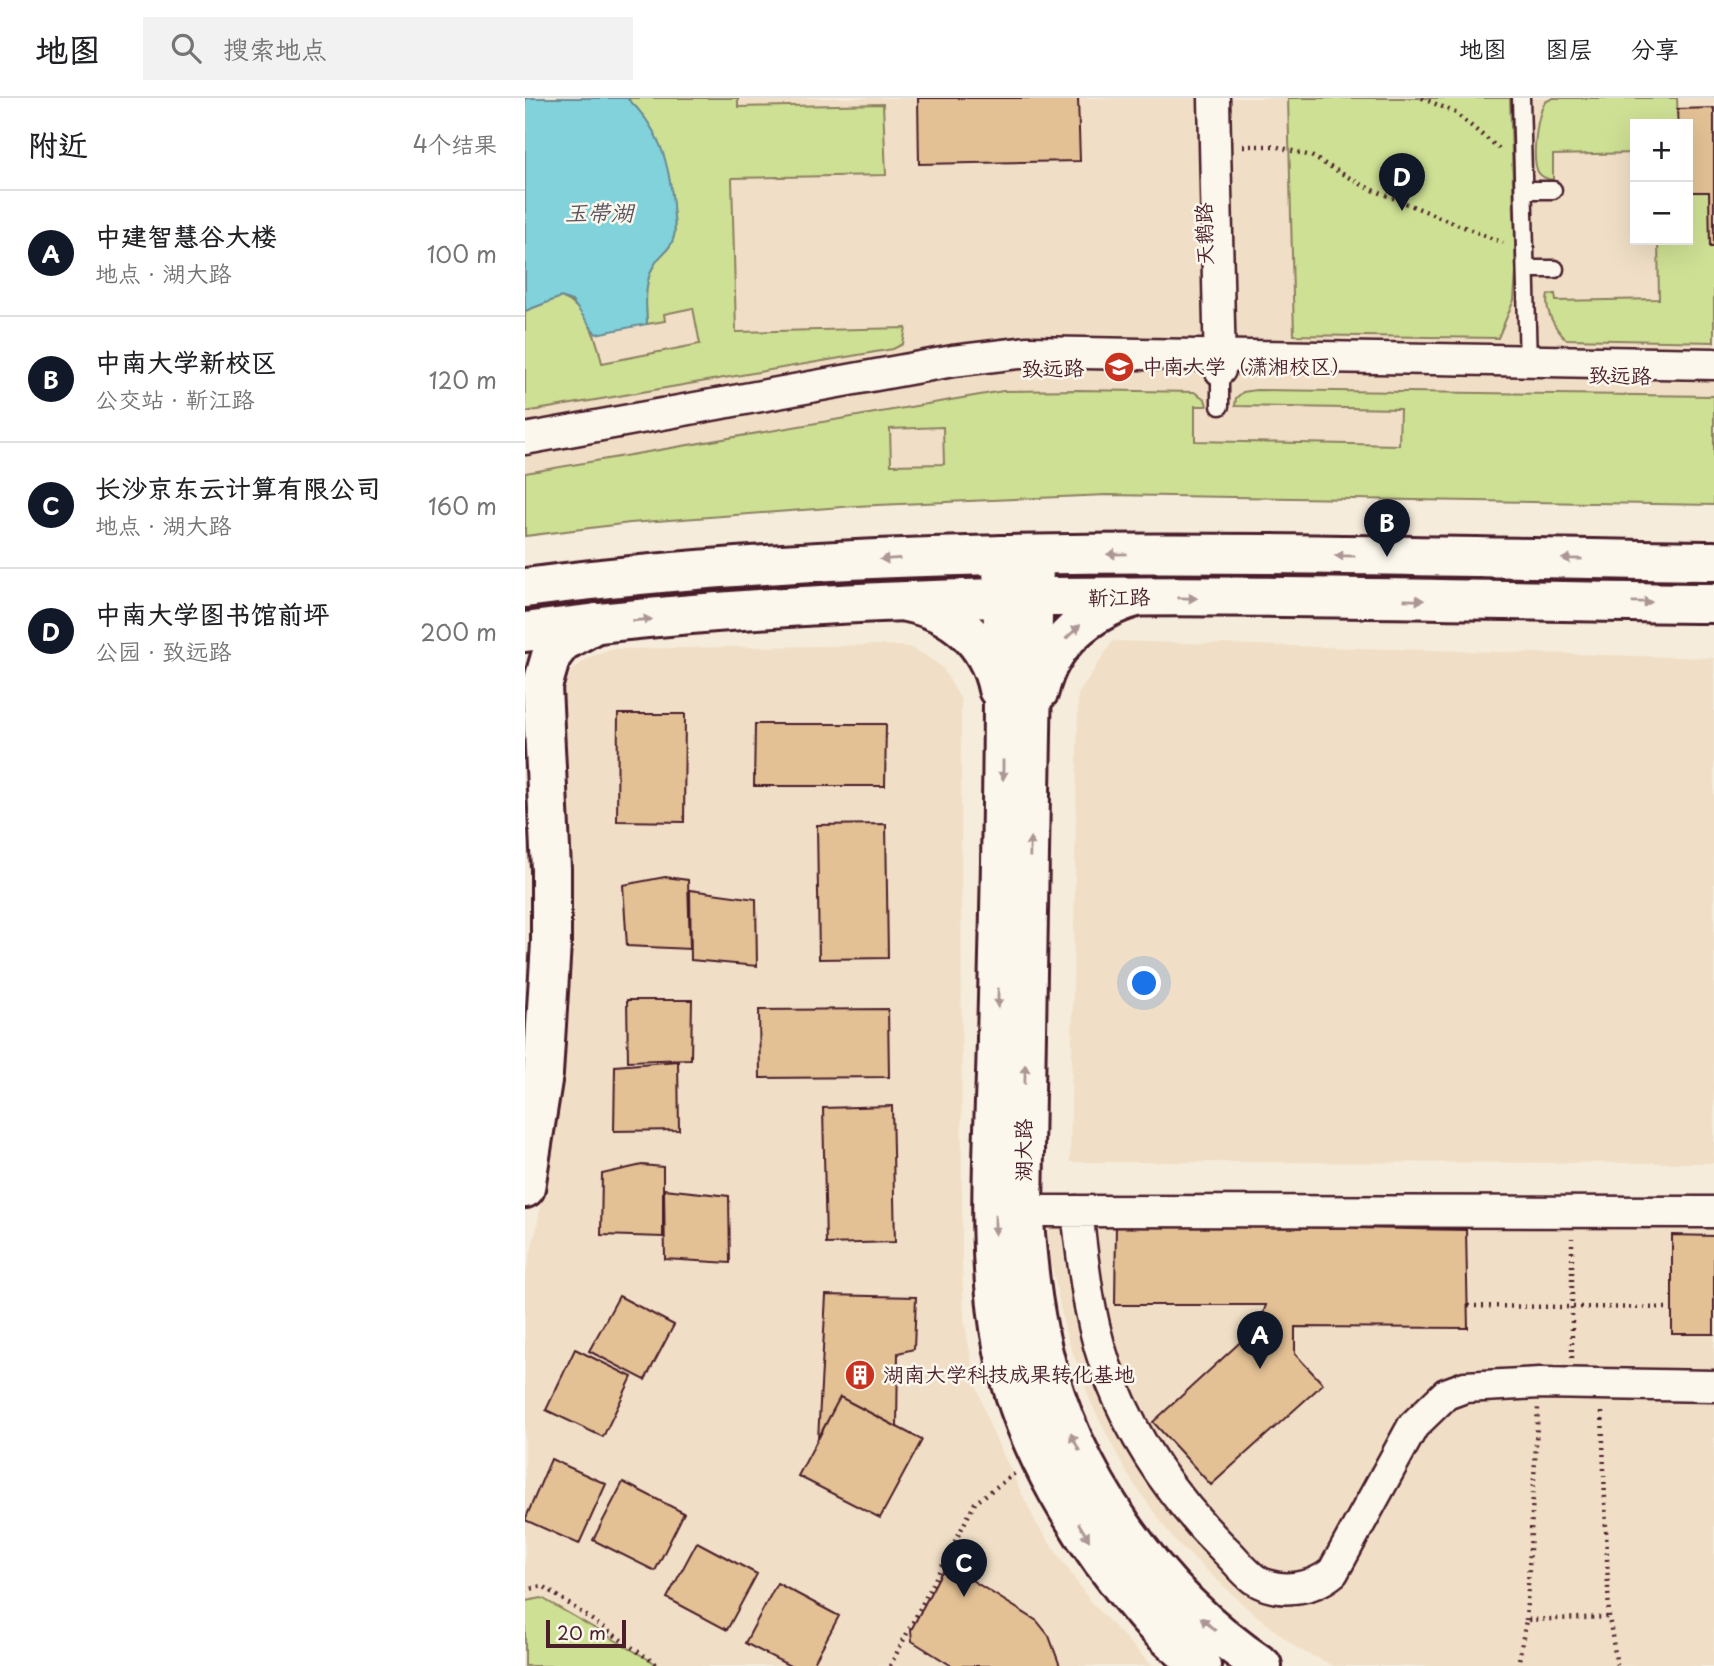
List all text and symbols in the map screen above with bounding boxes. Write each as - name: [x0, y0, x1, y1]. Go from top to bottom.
- search box: [143, 17, 633, 80]
- text: 地图: [35, 23, 101, 73]
- icon: search: [167, 29, 205, 67]
- text: 搜索地点: [223, 29, 327, 68]
- text: 地图: [1459, 30, 1507, 66]
- text: 图层: [1545, 30, 1593, 66]
- text: 分享: [1631, 30, 1679, 66]
- map controls: [1630, 119, 1693, 245]
- button: +: [1630, 119, 1693, 182]
- text: 附近: [28, 121, 88, 166]
- text: 4个结果: [413, 126, 497, 161]
- pin: D: [1379, 153, 1425, 211]
- button: −: [1630, 182, 1693, 245]
- water label: 玉带湖: [565, 194, 636, 229]
- street label: 天鹅路: [1186, 202, 1220, 266]
- text: 中建智慧谷大楼: [95, 216, 277, 255]
- text: A: [42, 236, 60, 271]
- text: 100 m: [427, 236, 497, 271]
- text: 地点 · 湖大路: [95, 255, 232, 290]
- text: 中南大学新校区: [95, 342, 277, 381]
- place label: 中南大学（潇湘校区）: [1142, 349, 1352, 381]
- street label: 致远路: [1021, 350, 1085, 384]
- school or university icon: 中南大学（潇湘校区）: [1102, 350, 1136, 384]
- street label: 致远路: [1588, 357, 1652, 391]
- text: B: [43, 362, 59, 397]
- text: 120 m: [429, 362, 497, 397]
- text: 公交站 · 靳江路: [95, 381, 255, 416]
- text: 长沙京东云计算有限公司: [95, 468, 381, 507]
- text: C: [42, 488, 60, 523]
- text: 160 m: [428, 488, 497, 523]
- pin: B: [1364, 499, 1410, 557]
- text: 地点 · 湖大路: [95, 507, 232, 542]
- one-way arrow: [1106, 548, 1128, 559]
- one-way arrow: [1334, 550, 1356, 562]
- one-way arrow: [879, 553, 901, 564]
- one-way arrow: [1561, 553, 1583, 565]
- street label: 靳江路: [1087, 579, 1151, 613]
- one-way arrow: [1176, 592, 1198, 604]
- text: 中南大学图书馆前坪: [95, 594, 329, 633]
- one-way arrow: [1403, 594, 1425, 606]
- one-way arrow: [1631, 596, 1653, 608]
- text: D: [42, 614, 60, 649]
- text: 200 m: [420, 614, 497, 649]
- one-way arrow: [631, 614, 653, 625]
- one-way arrow: [1064, 624, 1081, 640]
- text: 公园 · 致远路: [95, 633, 232, 668]
- one-way arrow: [997, 760, 1009, 782]
- one-way arrow: [1024, 836, 1036, 858]
- your location: [1127, 966, 1161, 1000]
- one-way arrow: [993, 987, 1004, 1009]
- one-way arrow: [1019, 1063, 1031, 1085]
- street label: 湖大路: [1006, 1119, 1038, 1182]
- one-way arrow: [989, 1215, 1001, 1237]
- pin: A: [1237, 1311, 1283, 1369]
- place label: 湖南大学科技成果转化基地: [883, 1357, 1135, 1389]
- building icon: 湖南大学科技成果转化基地: [843, 1358, 877, 1392]
- one-way arrow: [1069, 1432, 1080, 1452]
- one-way arrow: [1078, 1523, 1091, 1542]
- pin: C: [941, 1539, 987, 1597]
- one-way arrow: [1200, 1616, 1217, 1632]
- scale bar: [546, 1617, 627, 1649]
- text: 20 m: [557, 1618, 606, 1646]

